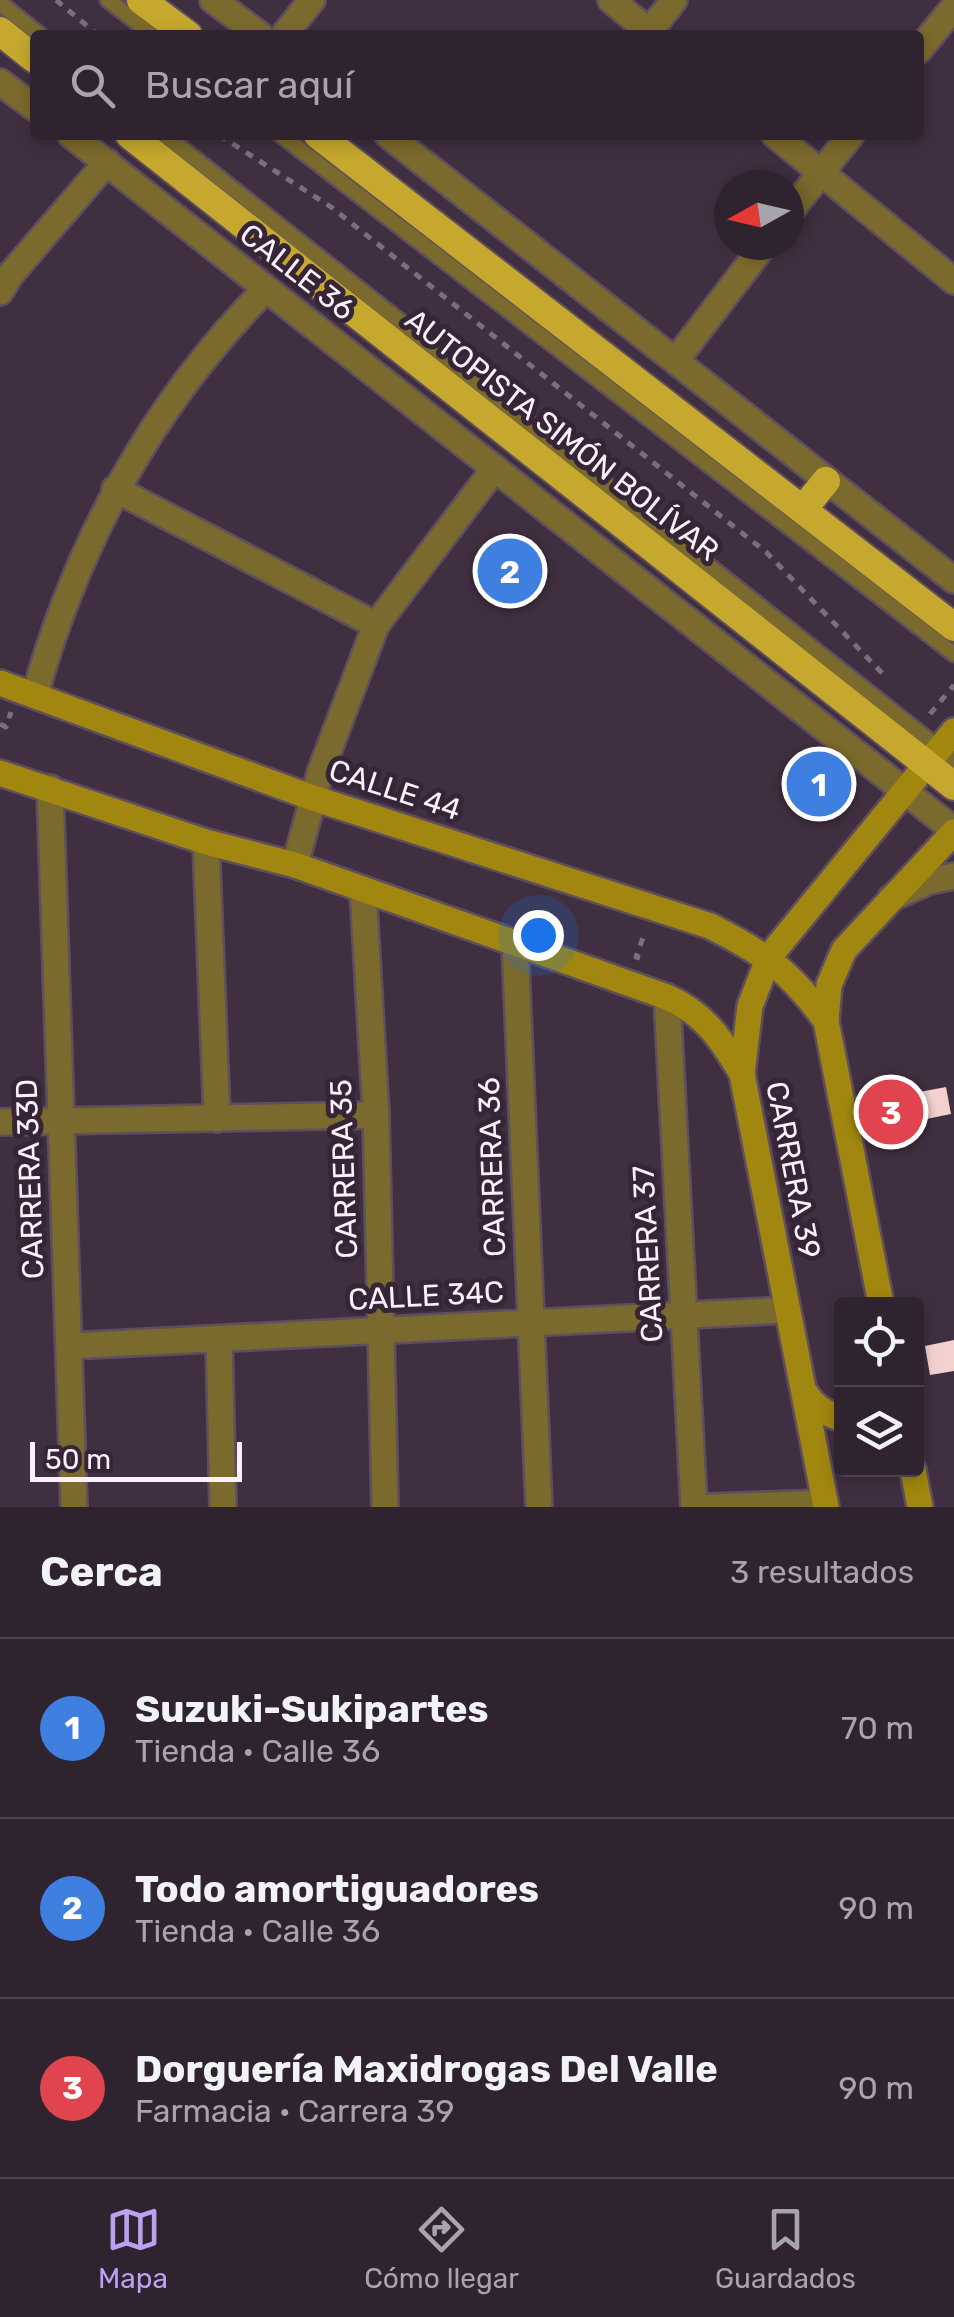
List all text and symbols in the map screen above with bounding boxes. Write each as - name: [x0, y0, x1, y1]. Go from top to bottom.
- search box: [30, 30, 924, 140]
- icon: search: [65, 58, 120, 113]
- text: Buscar aquí: [145, 62, 353, 108]
- north arrow: [714, 170, 804, 260]
- street label: CALLE 36: [233, 216, 361, 328]
- street label: AUTOPISTA SIMÓN BOLÍVAR: [398, 301, 726, 569]
- pin: 2: [478, 534, 542, 608]
- pin: 1: [786, 746, 852, 822]
- street label: CALLE 44: [325, 752, 465, 828]
- your location: [513, 910, 564, 961]
- pin: 3: [858, 1074, 924, 1150]
- street label: CARRERA 36: [471, 1077, 513, 1257]
- street label: CARRERA 33D: [9, 1078, 51, 1280]
- street label: CARRERA 39: [758, 1078, 828, 1262]
- street label: CARRERA 35: [323, 1079, 365, 1259]
- street label: CARRERA 37: [625, 1165, 671, 1343]
- street label: CALLE 34C: [347, 1274, 505, 1318]
- map controls: [834, 1297, 924, 1477]
- button: locate: [834, 1297, 924, 1387]
- button: layers: [834, 1387, 924, 1477]
- scale bar: [30, 1437, 242, 1482]
- text: 50 m: [45, 1443, 111, 1476]
- text: Cerca: [40, 1547, 163, 1597]
- text: 3 resultados: [730, 1553, 914, 1591]
- text: Suzuki-Sukipartes: [135, 1686, 488, 1732]
- text: 1: [65, 1709, 80, 1747]
- text: 70 m: [841, 1709, 914, 1747]
- text: Tienda · Calle 36: [135, 1732, 380, 1770]
- text: Todo amortiguadores: [135, 1866, 539, 1912]
- text: 2: [62, 1889, 83, 1927]
- text: 90 m: [838, 1889, 914, 1927]
- text: Tienda · Calle 36: [135, 1912, 380, 1950]
- text: Dorguería Maxidrogas Del Valle: [135, 2046, 718, 2092]
- text: 3: [62, 2069, 83, 2107]
- text: 90 m: [838, 2069, 914, 2107]
- text: Farmacia · Carrera 39: [135, 2092, 455, 2130]
- tab: Mapa: [98, 2202, 168, 2295]
- tab: Cómo llegar: [364, 2202, 519, 2295]
- tab: Guardados: [715, 2202, 856, 2295]

